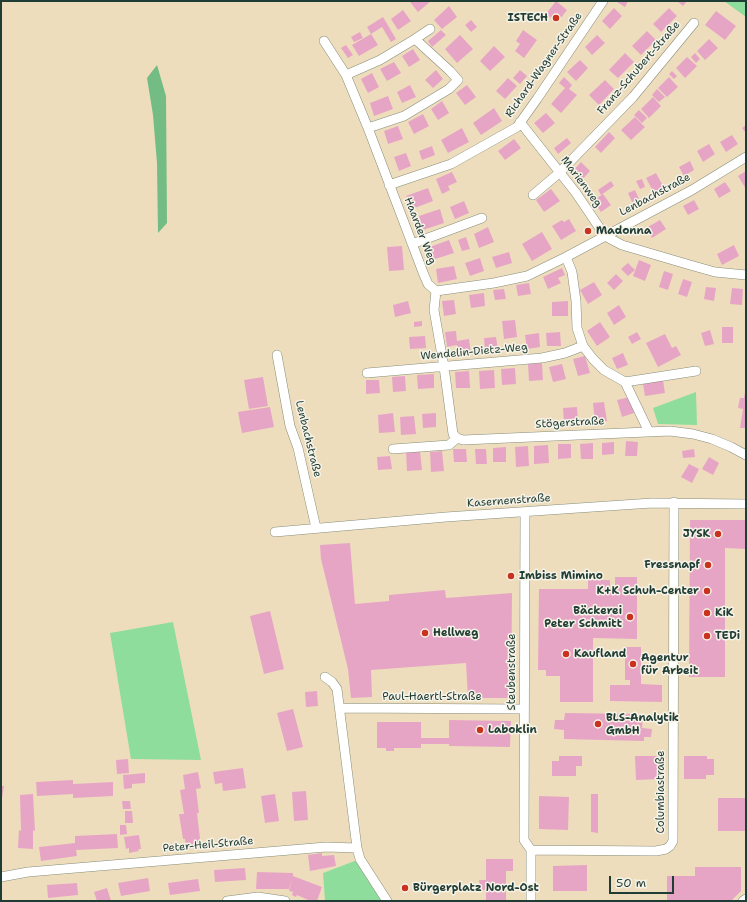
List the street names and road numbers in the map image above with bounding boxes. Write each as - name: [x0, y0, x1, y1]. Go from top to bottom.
- street label: Richard-Wagner-Straße: [503, 10, 585, 120]
- street label: Franz-Schubert-Straße: [595, 19, 683, 117]
- street label: Marienweg: [558, 154, 604, 210]
- street label: Lenbachstraße: [617, 171, 693, 219]
- street label: Haarder Weg: [401, 196, 439, 266]
- street label: Wendelin-Dietz-Weg: [420, 341, 528, 363]
- street label: Lenbachstraße: [292, 399, 324, 479]
- street label: Stögerstraße: [535, 415, 605, 431]
- street label: Kasernenstraße: [467, 491, 551, 511]
- street label: Steubenstraße: [505, 634, 519, 710]
- street label: Paul-Haertl-Straße: [382, 690, 482, 704]
- street label: Columbiastraße: [654, 751, 668, 833]
- street label: Peter-Heil-Straße: [162, 834, 254, 856]

